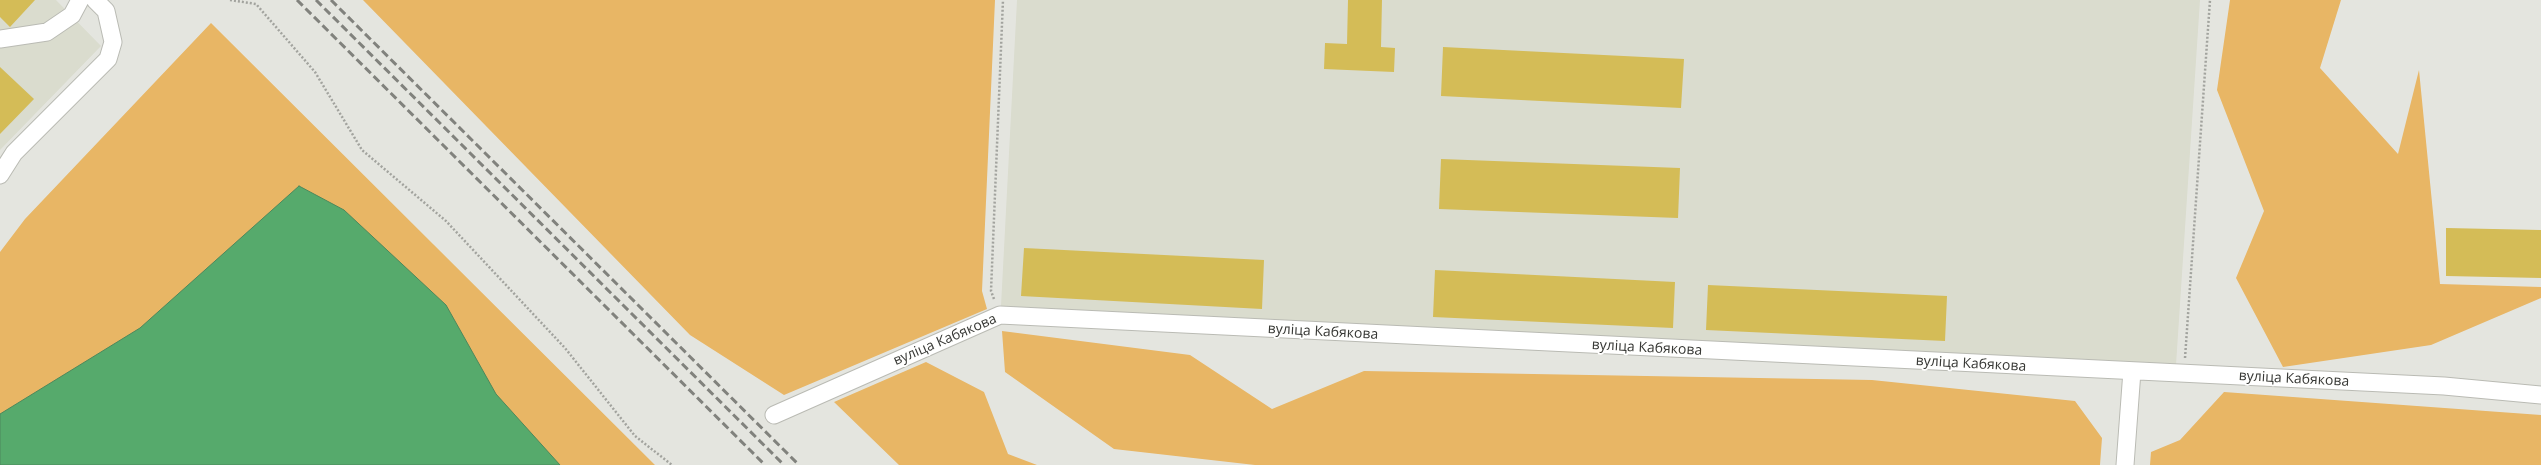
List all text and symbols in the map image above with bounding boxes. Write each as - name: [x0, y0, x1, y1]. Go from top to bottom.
- street label: вуліца Кабякова: [891, 311, 999, 369]
- street label: вуліца Кабякова: [1267, 321, 1379, 343]
- street label: вуліца Кабякова: [1591, 337, 1703, 359]
- street label: вуліца Кабякова: [1915, 353, 2027, 375]
- street label: вуліца Кабякова: [2238, 368, 2350, 390]

